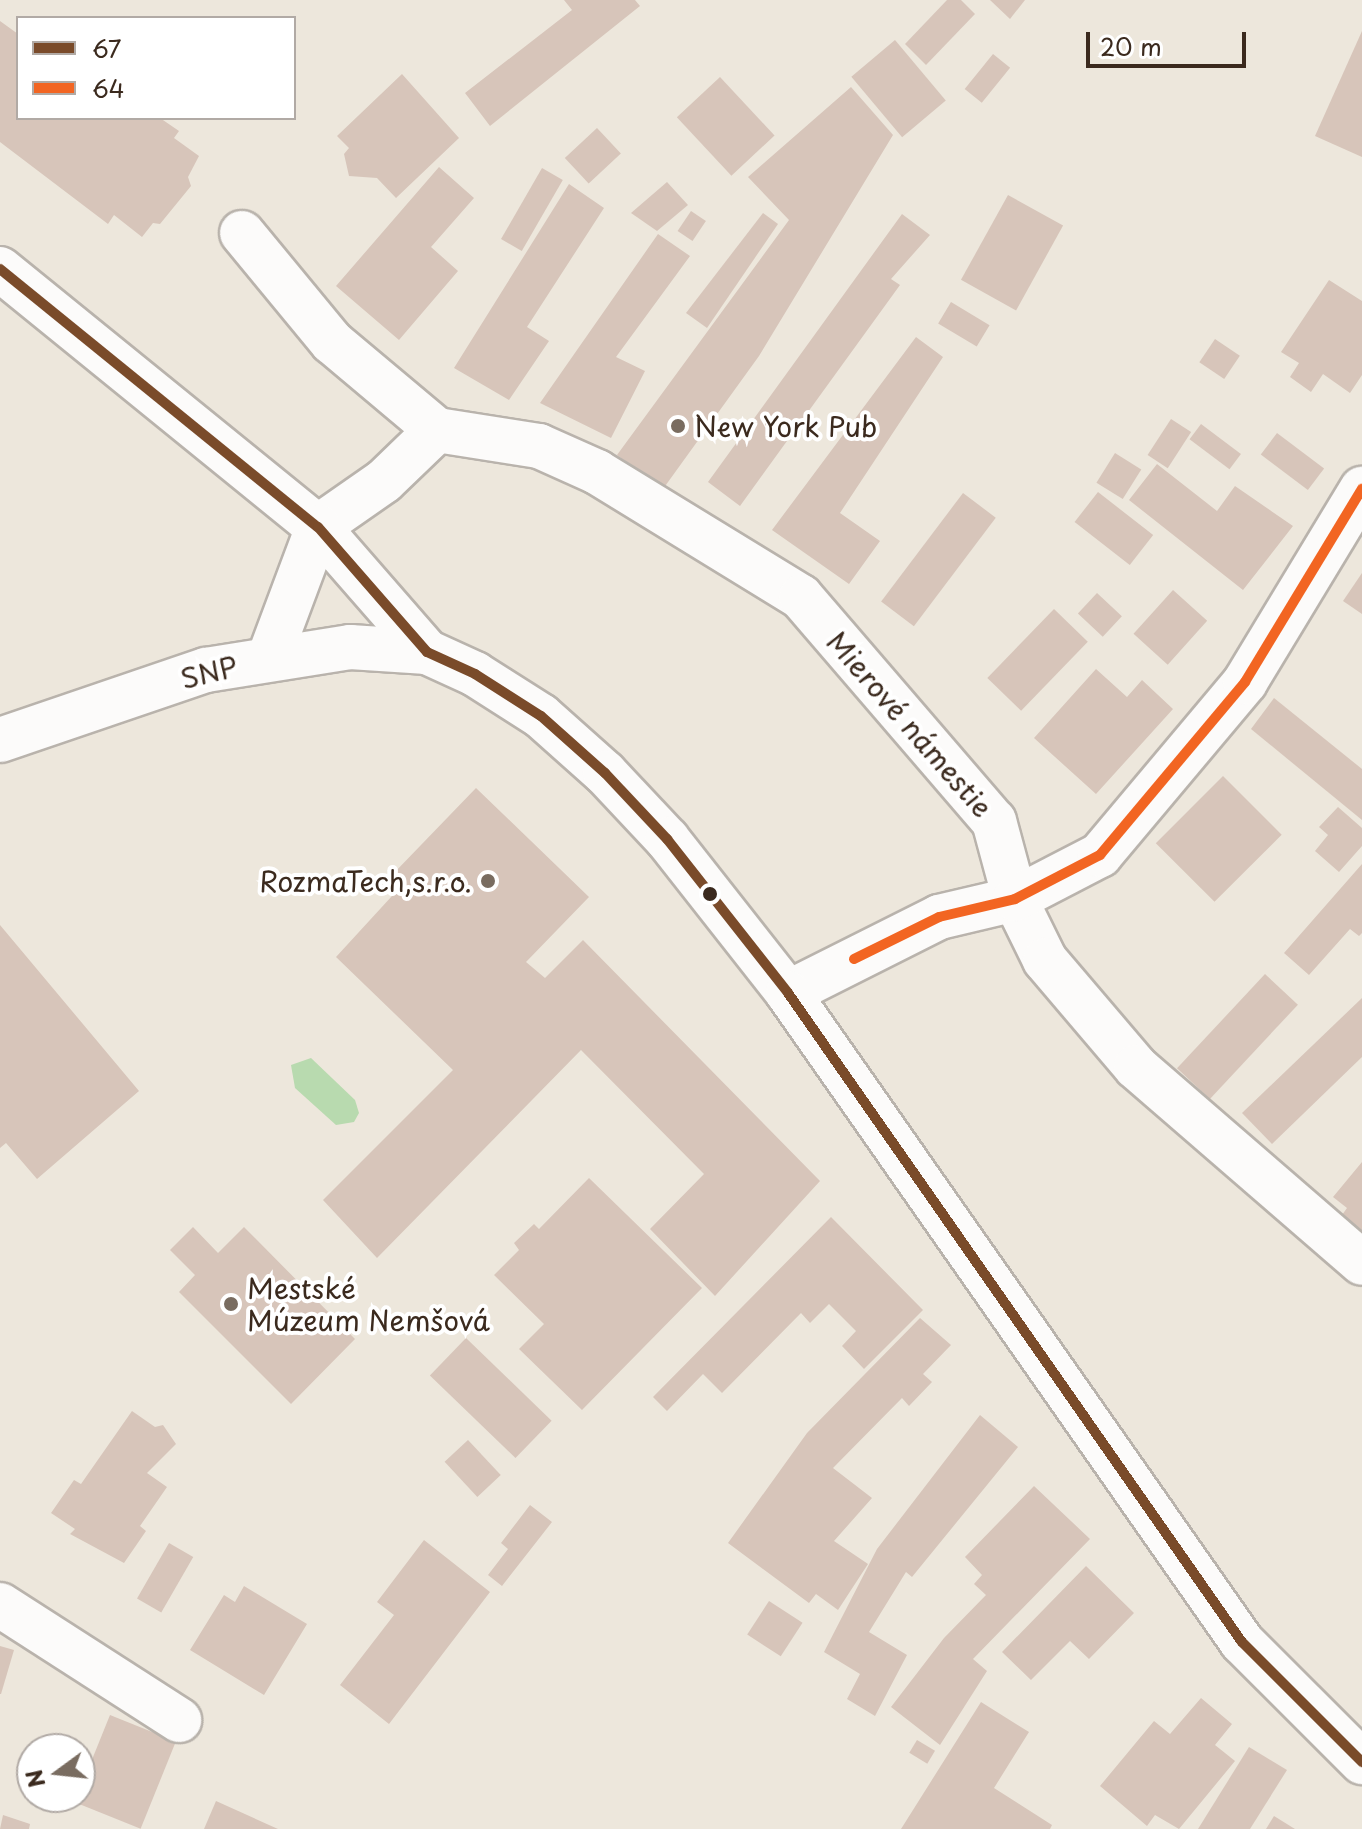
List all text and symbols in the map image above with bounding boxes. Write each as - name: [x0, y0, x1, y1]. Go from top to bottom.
- legend: [16, 16, 296, 120]
- scale bar: [1090, 16, 1250, 66]
- text: 20 m: [1100, 28, 1162, 64]
- text: 67: [92, 30, 121, 66]
- text: 64: [92, 70, 125, 106]
- place label: New York Pub: [694, 409, 879, 443]
- marker: New York Pub: [669, 417, 687, 435]
- street label: Mierové námestie: [820, 624, 1000, 824]
- street label: SNP: [177, 649, 241, 695]
- place label: RozmaTech,s.r.o.: [259, 864, 472, 898]
- marker: RozmaTech,s.r.o.: [479, 872, 497, 890]
- unlabelled marker: [702, 886, 718, 902]
- place label: Mestské Múzeum Nemšová: [247, 1271, 491, 1337]
- marker: Mestské Múzeum Nemšová: [222, 1295, 240, 1313]
- north arrow: [16, 1733, 96, 1813]
- text: N: [16, 1766, 52, 1792]

